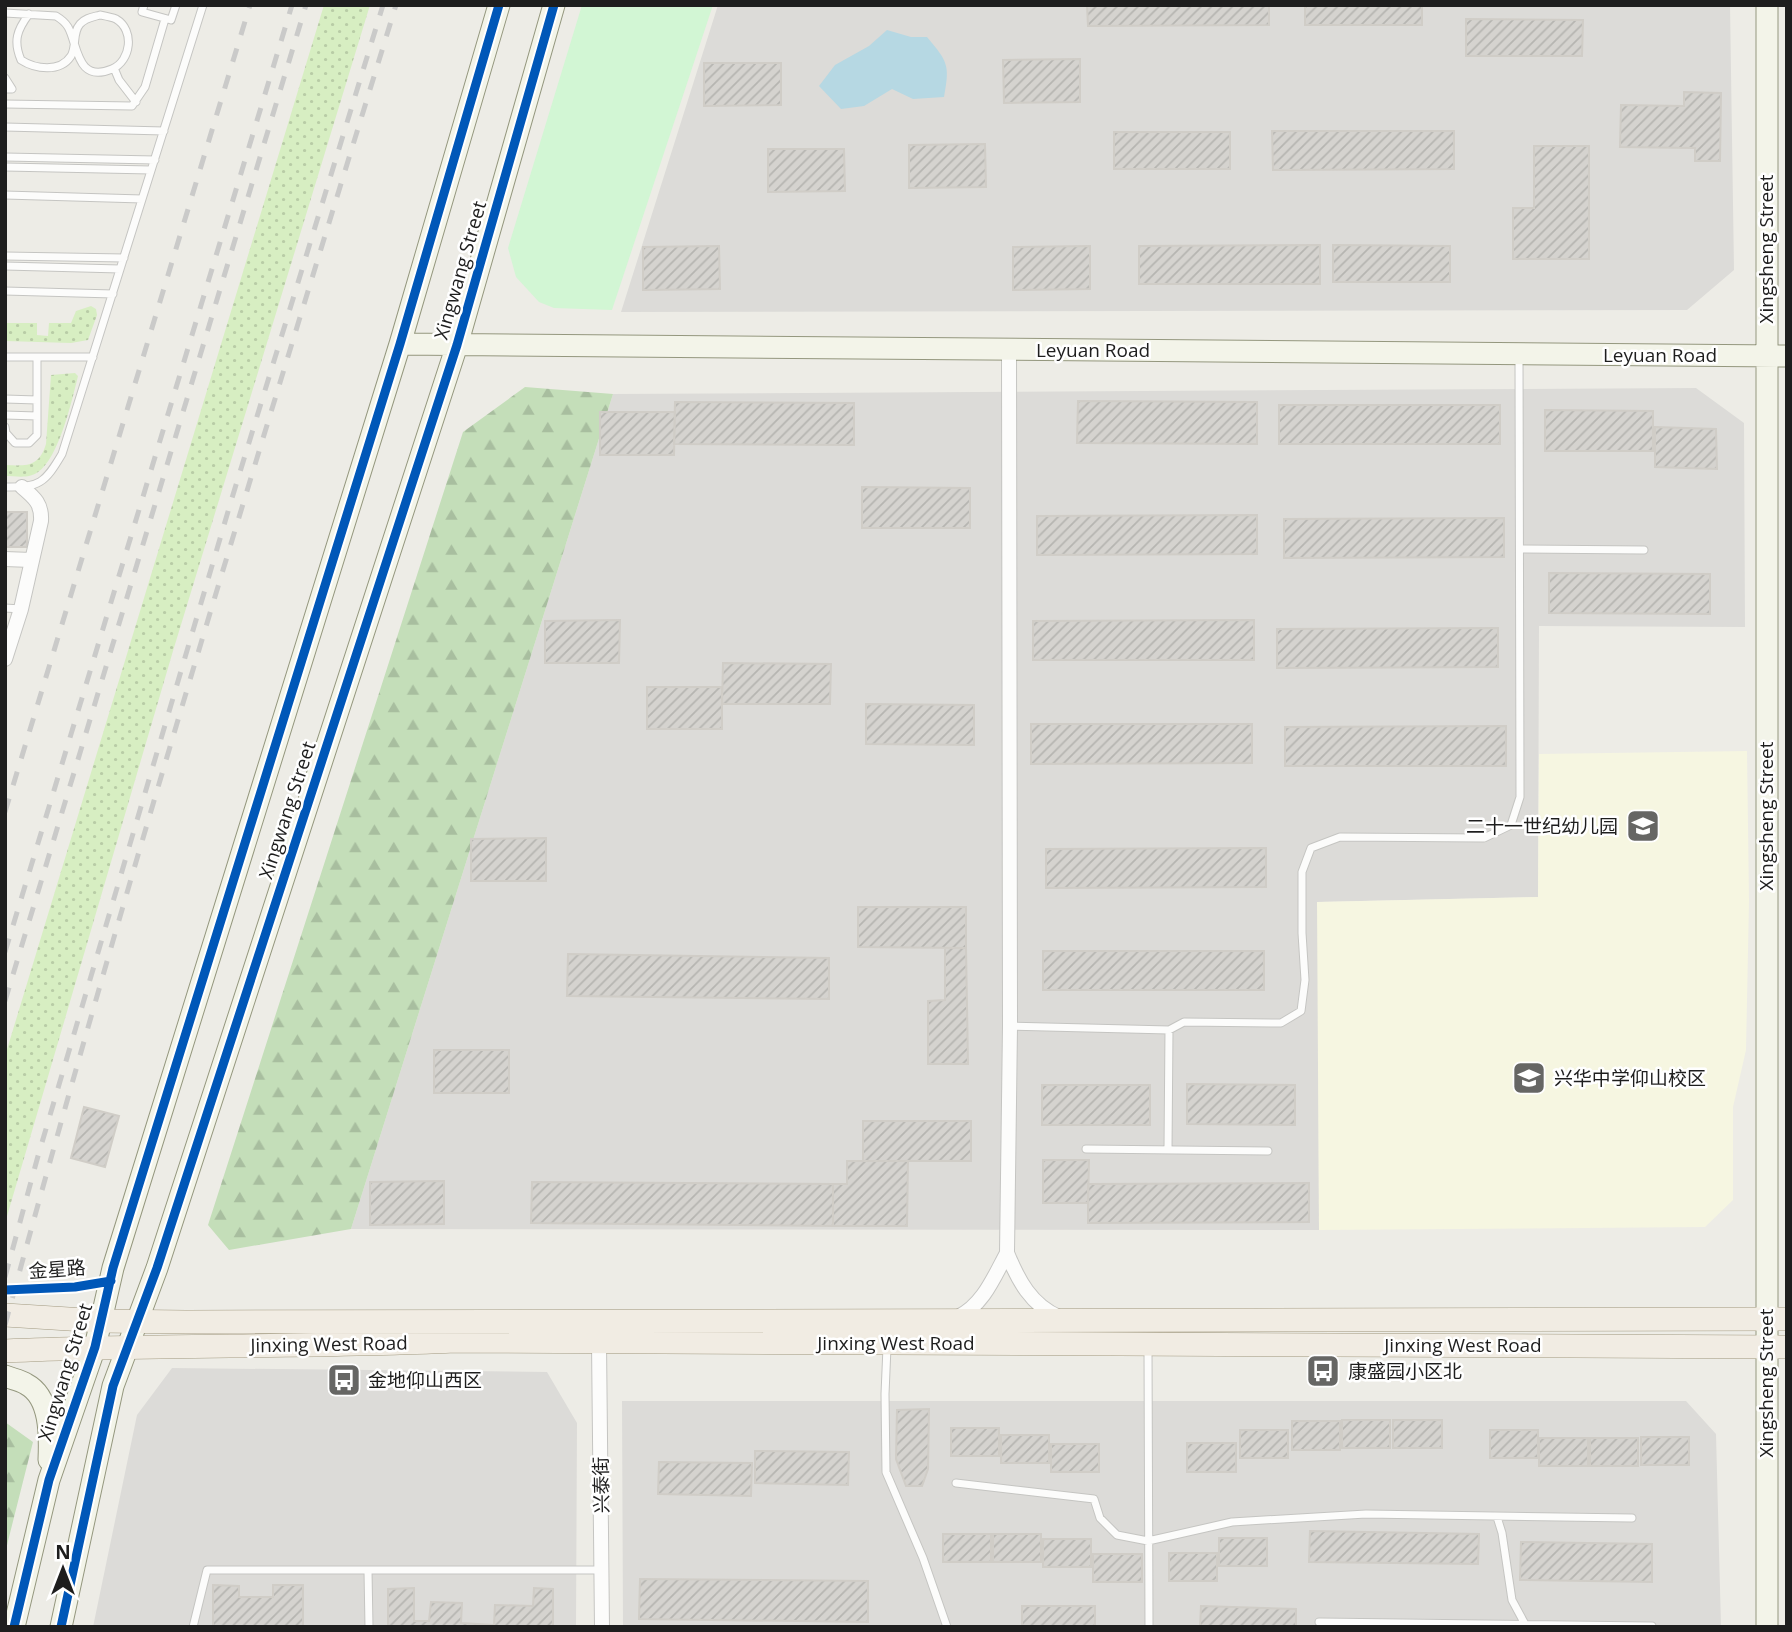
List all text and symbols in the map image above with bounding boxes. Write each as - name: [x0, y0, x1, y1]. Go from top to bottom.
- street label: Xingsheng Street: [1753, 174, 1779, 324]
- street label: Xingwang Street: [428, 197, 492, 342]
- street label: Leyuan Road: [1036, 337, 1150, 363]
- street label: Leyuan Road: [1603, 342, 1717, 368]
- street label: Xingwang Street: [253, 738, 322, 882]
- street label: Xingsheng Street: [1753, 741, 1779, 891]
- school or university icon: 二十一世纪幼儿园: [1624, 807, 1662, 845]
- place label: 二十一世纪幼儿园: [1466, 813, 1618, 839]
- school or university icon: 兴华中学仰山校区: [1510, 1059, 1548, 1097]
- place label: 兴华中学仰山校区: [1554, 1065, 1706, 1091]
- street label: 金星路: [28, 1254, 86, 1284]
- street label: Xingwang Street: [32, 1300, 98, 1444]
- street label: Xingsheng Street: [1753, 1308, 1779, 1458]
- street label: Jinxing West Road: [248, 1330, 408, 1358]
- street label: Jinxing West Road: [815, 1330, 975, 1356]
- street label: Jinxing West Road: [1382, 1332, 1542, 1358]
- bus stop icon: 康盛园小区北: [1304, 1352, 1342, 1390]
- place label: 康盛园小区北: [1348, 1358, 1462, 1384]
- bus stop icon: 金地仰山西区: [325, 1361, 363, 1399]
- place label: 金地仰山西区: [368, 1367, 482, 1393]
- street label: 兴泰街: [588, 1456, 614, 1514]
- north arrow: [28, 1534, 98, 1604]
- text: N: [55, 1539, 71, 1565]

